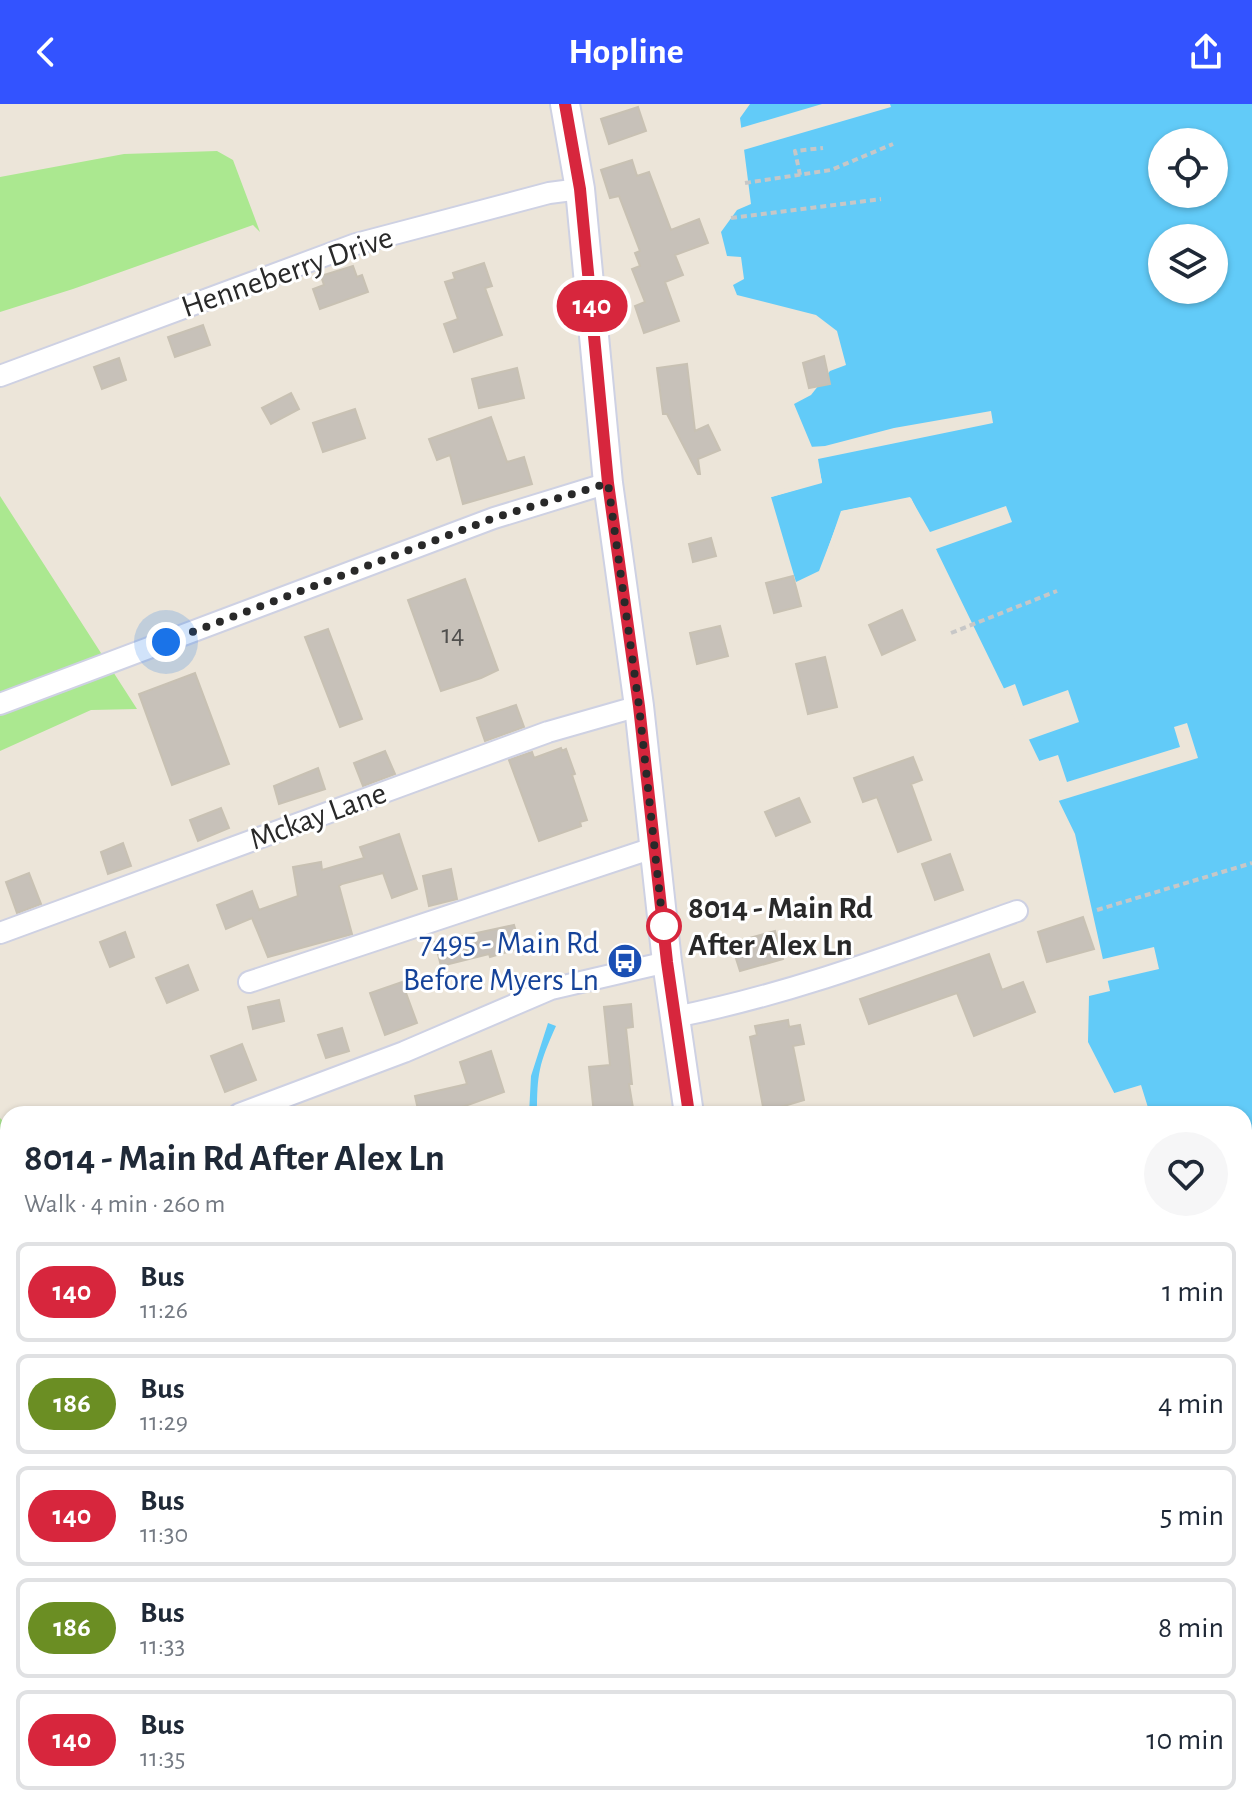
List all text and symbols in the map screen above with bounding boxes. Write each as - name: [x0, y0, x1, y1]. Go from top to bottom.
- icon: back: [24, 30, 68, 74]
- icon: share: [1184, 30, 1228, 74]
- text: Hopline: [568, 34, 684, 70]
- map controls: [1148, 128, 1228, 304]
- button: locate: [1148, 128, 1228, 208]
- street label: Henneberry Drive: [177, 221, 397, 323]
- button: layers: [1148, 224, 1228, 304]
- line badge: 140: [546, 280, 638, 332]
- text: 140: [573, 292, 611, 320]
- house number: 14: [441, 621, 465, 649]
- your location: [146, 622, 186, 662]
- street label: Mckay Lane: [245, 776, 391, 856]
- place label: 8014 - Main Rd After Alex Ln: [688, 892, 873, 961]
- marker: 8014 - Main Rd After Alex Ln: [647, 909, 681, 943]
- place label: 7495 - Main Rd Before Myers Ln: [403, 927, 599, 996]
- bus stop icon: 7495 - Main Rd Before Myers Ln: [606, 942, 644, 980]
- button: heart: [1144, 1132, 1228, 1216]
- text: 8014 - Main Rd After Alex Ln: [24, 1140, 445, 1178]
- text: Walk · 4 min · 260 m: [24, 1191, 225, 1217]
- text: Bus: [140, 1262, 185, 1292]
- text: 1 min: [1162, 1277, 1224, 1307]
- text: 140: [53, 1278, 91, 1306]
- text: 11:26: [140, 1297, 188, 1323]
- text: Bus: [140, 1374, 185, 1404]
- text: 4 min: [1158, 1389, 1224, 1419]
- text: 186: [53, 1390, 91, 1418]
- text: 11:29: [140, 1409, 188, 1435]
- text: Bus: [140, 1486, 185, 1516]
- text: 5 min: [1160, 1501, 1224, 1531]
- text: 140: [53, 1502, 91, 1530]
- text: 11:30: [140, 1521, 188, 1547]
- text: Bus: [140, 1598, 185, 1628]
- text: 8 min: [1158, 1613, 1224, 1643]
- text: 186: [53, 1614, 91, 1642]
- text: 11:33: [140, 1633, 185, 1659]
- text: Bus: [140, 1710, 185, 1740]
- text: 10 min: [1146, 1725, 1224, 1755]
- text: 140: [53, 1726, 91, 1754]
- text: 11:35: [140, 1745, 185, 1771]

